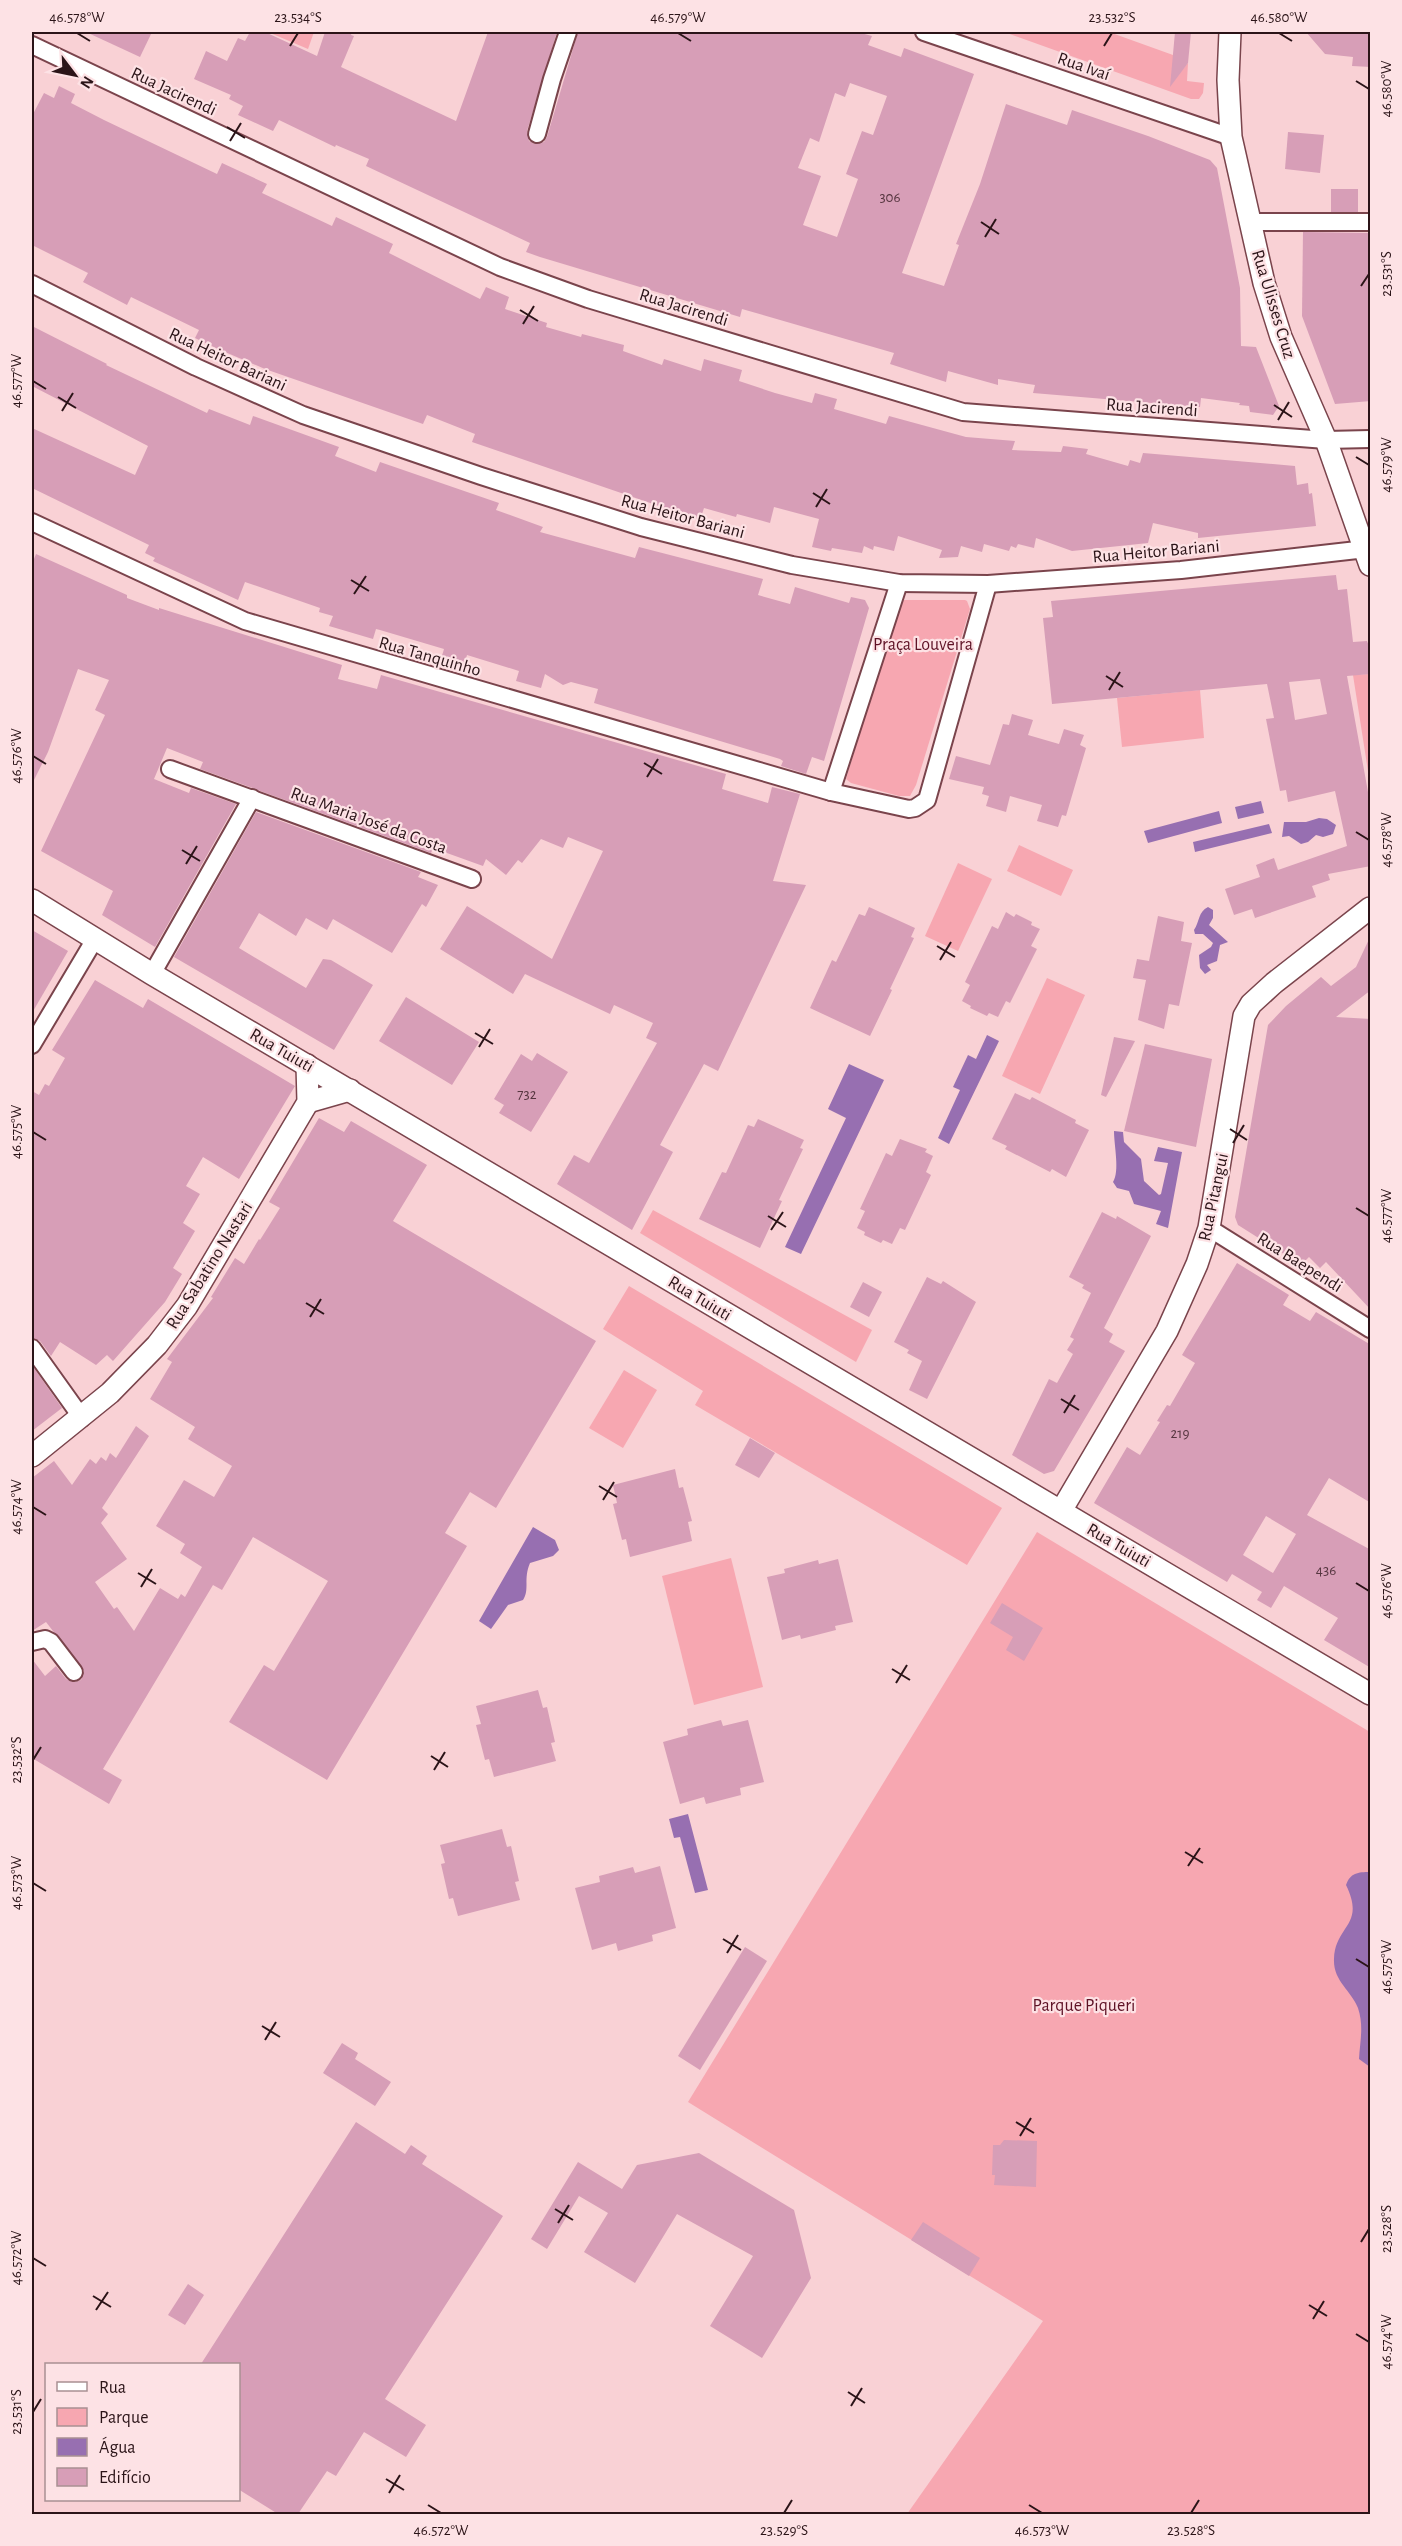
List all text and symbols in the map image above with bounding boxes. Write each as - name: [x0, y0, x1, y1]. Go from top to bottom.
- text: 46.578°W: [49, 10, 105, 25]
- text: 23.534°S: [274, 10, 322, 25]
- text: 46.579°W: [650, 10, 706, 25]
- text: 23.532°S: [1088, 10, 1136, 25]
- text: 46.580°W: [1250, 10, 1308, 25]
- north arrow: [45, 45, 105, 105]
- street label: Rua Ivaí: [1055, 50, 1113, 85]
- text: 46.580°W: [1379, 60, 1394, 118]
- street label: Rua Jacirendi: [128, 64, 219, 119]
- text: N: [77, 73, 97, 91]
- house number: 306: [879, 190, 901, 205]
- street label: Rua Ulisses Cruz: [1248, 248, 1298, 361]
- text: 23.531°S: [1379, 251, 1394, 297]
- street label: Rua Jacirendi: [637, 286, 730, 330]
- street label: Rua Heitor Bariani: [166, 325, 289, 395]
- text: 46.577°W: [9, 353, 24, 408]
- street label: Rua Jacirendi: [1105, 396, 1198, 420]
- text: 46.579°W: [1379, 437, 1394, 493]
- street label: Rua Heitor Bariani: [619, 492, 747, 542]
- street label: Rua Heitor Bariani: [1092, 537, 1220, 567]
- street label: Rua Tanquinho: [377, 634, 483, 680]
- park label: Praça Louveira: [873, 636, 973, 654]
- text: 46.576°W: [9, 728, 24, 784]
- street label: Rua Maria José da Costa: [288, 784, 449, 858]
- text: 46.578°W: [1379, 812, 1394, 868]
- street label: Rua Tuiuti: [247, 1025, 316, 1076]
- house number: 732: [517, 1087, 537, 1102]
- text: 46.575°W: [9, 1104, 24, 1159]
- street label: Rua Pitangui: [1196, 1152, 1232, 1243]
- text: 46.577°W: [1379, 1188, 1394, 1243]
- street label: Rua Sabatino Nastari: [163, 1199, 256, 1332]
- street label: Rua Baependi: [1254, 1230, 1345, 1296]
- street label: Rua Tuiuti: [665, 1273, 734, 1325]
- house number: 219: [1170, 1426, 1190, 1441]
- text: 46.574°W: [9, 1479, 24, 1535]
- street label: Rua Tuiuti: [1084, 1520, 1153, 1571]
- house number: 436: [1316, 1563, 1336, 1578]
- text: 46.576°W: [1379, 1563, 1394, 1619]
- text: 23.532°S: [9, 1736, 24, 1784]
- text: 46.573°W: [9, 1855, 24, 1910]
- text: 46.575°W: [1379, 1939, 1394, 1994]
- park label: Parque Piqueri: [1033, 1997, 1135, 2015]
- text: 23.528°S: [1379, 2205, 1394, 2253]
- text: 46.572°W: [9, 2230, 24, 2286]
- text: 46.574°W: [1379, 2314, 1394, 2370]
- legend: [45, 2363, 240, 2501]
- text: Rua: [99, 2379, 126, 2397]
- text: 23.531°S: [9, 2389, 24, 2435]
- text: Parque: [99, 2409, 148, 2427]
- text: Água: [99, 2436, 136, 2457]
- text: Edifício: [99, 2469, 151, 2487]
- text: 46.572°W: [413, 2523, 469, 2538]
- text: 23.529°S: [760, 2523, 808, 2538]
- text: 46.573°W: [1015, 2523, 1070, 2538]
- text: 23.528°S: [1167, 2523, 1215, 2538]

